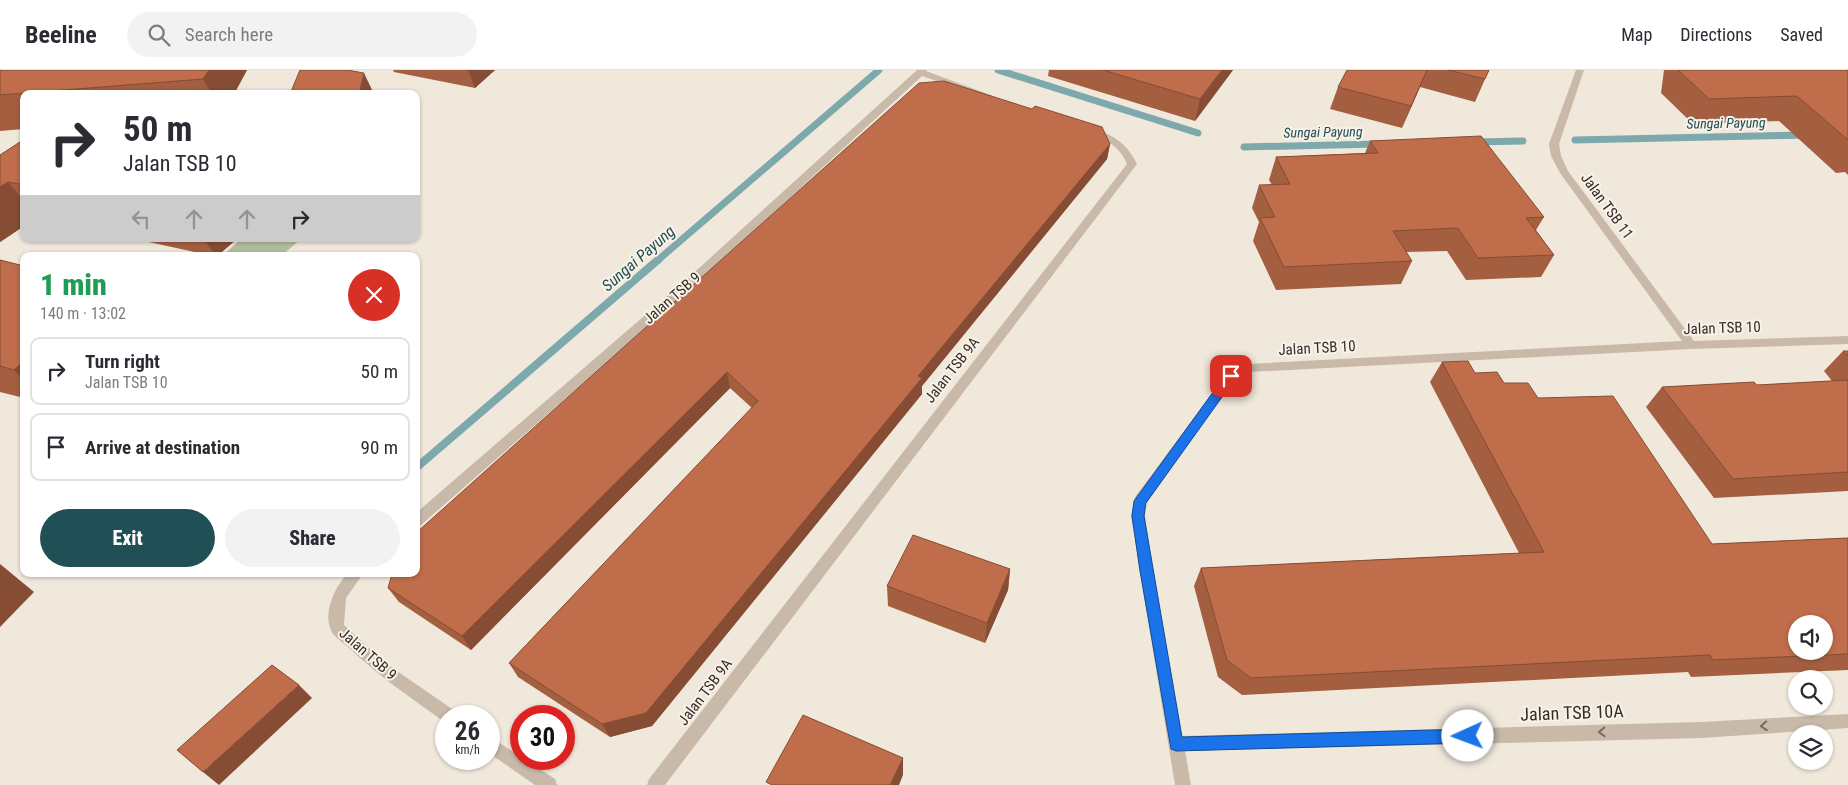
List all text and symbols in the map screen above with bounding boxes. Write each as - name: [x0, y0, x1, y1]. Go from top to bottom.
- search box: [127, 12, 477, 57]
- text: Beeline: [25, 21, 97, 49]
- icon: search: [145, 21, 173, 49]
- text: Search here: [185, 23, 273, 46]
- text: Map: [1621, 24, 1652, 45]
- text: Directions: [1680, 24, 1752, 45]
- text: Saved: [1780, 24, 1823, 45]
- text: 50 m: [123, 109, 192, 150]
- icon: right: [40, 110, 105, 175]
- water label: Sungai Payung: [1686, 114, 1766, 132]
- water label: Sungai Payung: [1283, 123, 1363, 141]
- text: Jalan TSB 10: [123, 151, 237, 176]
- street label: Jalan TSB 11: [1577, 169, 1637, 243]
- icon: left: [127, 205, 155, 233]
- icon: ahead: [180, 205, 208, 233]
- icon: ahead: [233, 205, 261, 233]
- icon: right: [286, 205, 314, 233]
- water label: Sungai Payung: [598, 221, 679, 295]
- text: 1 min: [40, 267, 107, 302]
- street label: Jalan TSB 9: [640, 268, 704, 328]
- button: close: [348, 269, 400, 321]
- text: 140 m · 13:02: [40, 304, 126, 323]
- street label: Jalan TSB 10: [1683, 318, 1761, 338]
- street label: Jalan TSB 9A: [921, 333, 984, 407]
- street label: Jalan TSB 10: [1278, 337, 1356, 359]
- text: Turn right: [85, 350, 160, 373]
- pin: [1210, 355, 1252, 397]
- icon: right: [42, 357, 70, 385]
- text: 50 m: [361, 360, 398, 383]
- icon: arrive: [1217, 362, 1245, 390]
- text: Jalan TSB 10: [85, 373, 168, 392]
- icon: arrive: [42, 433, 70, 461]
- text: Arrive at destination: [85, 436, 240, 459]
- text: 90 m: [361, 436, 398, 459]
- button: Exit: [40, 509, 215, 567]
- button: Share: [225, 509, 400, 567]
- map controls: [1788, 615, 1833, 770]
- button: sound: [1788, 615, 1833, 660]
- street label: Jalan TSB 9: [336, 624, 400, 684]
- street label: Jalan TSB 9A: [674, 655, 736, 729]
- button: search: [1788, 670, 1833, 715]
- street label: Jalan TSB 10A: [1520, 700, 1625, 725]
- speed limit sign: 30: [510, 705, 575, 770]
- position arrow: [1441, 709, 1493, 761]
- text: 26: [455, 717, 480, 746]
- one-way arrow: [1760, 720, 1768, 731]
- button: layers: [1788, 725, 1833, 770]
- one-way arrow: [1598, 727, 1606, 738]
- text: km/h: [455, 743, 480, 757]

